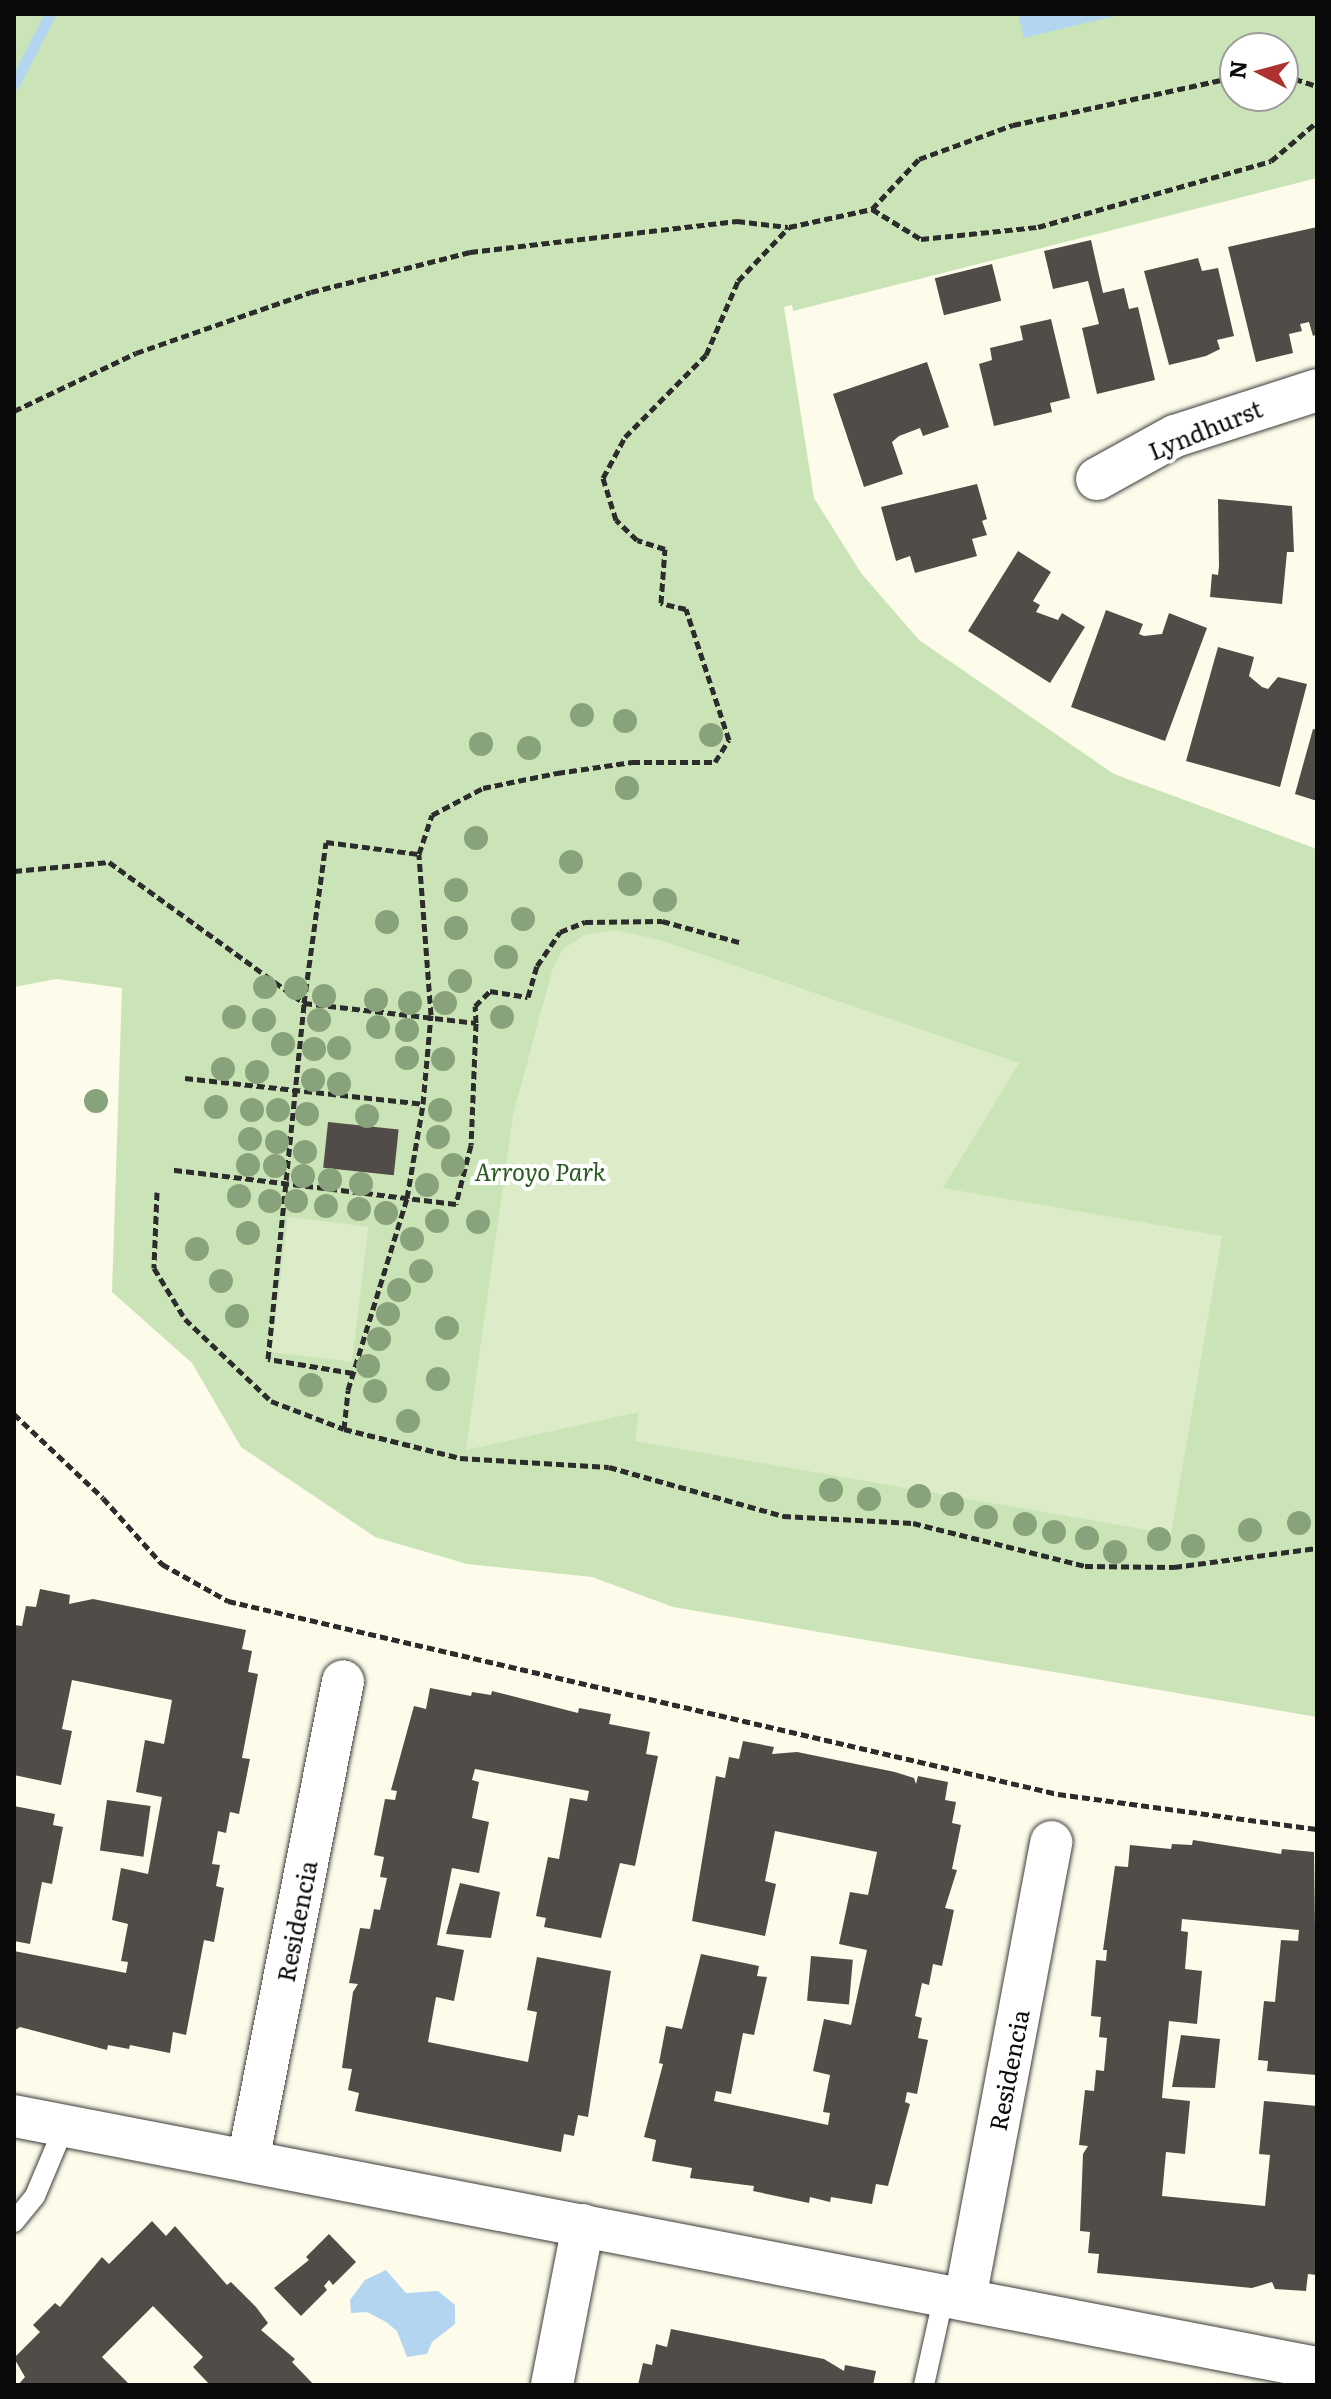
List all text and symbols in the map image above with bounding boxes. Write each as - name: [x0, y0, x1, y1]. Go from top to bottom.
- north arrow: [1219, 32, 1299, 112]
- text: N: [1219, 59, 1254, 81]
- street label: Lyndhurst: [1144, 393, 1266, 465]
- park label: Arroyo Park: [474, 1157, 606, 1185]
- street label: Residencia: [270, 1858, 322, 1984]
- street label: Residencia: [982, 2007, 1034, 2133]

